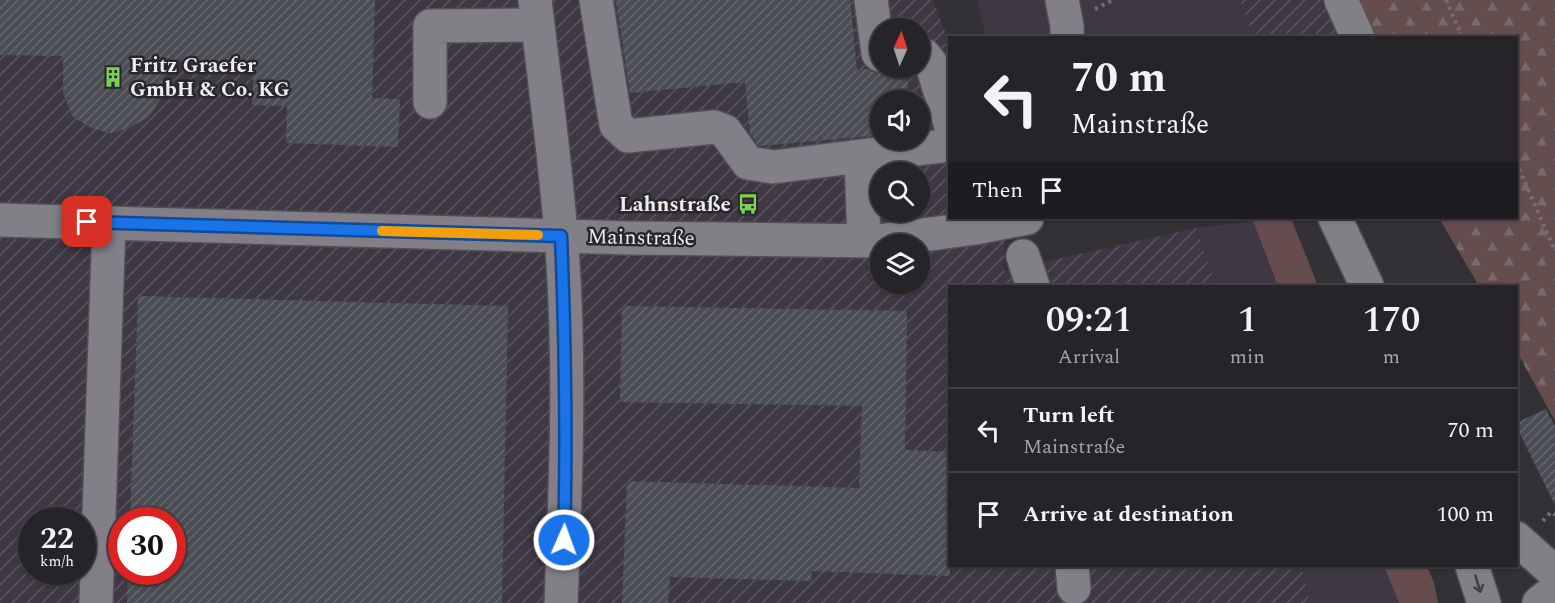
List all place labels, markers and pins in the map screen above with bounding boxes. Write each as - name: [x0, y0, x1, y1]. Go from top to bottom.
- place label: Fritz Graefer GmbH & Co. KG: [130, 50, 290, 106]
- building icon: Fritz Graefer GmbH & Co. KG: [101, 65, 125, 89]
- place label: Lahnstraße: [619, 189, 731, 221]
- bus stop icon: Lahnstraße: [736, 192, 760, 216]
- pin: [61, 196, 112, 247]

